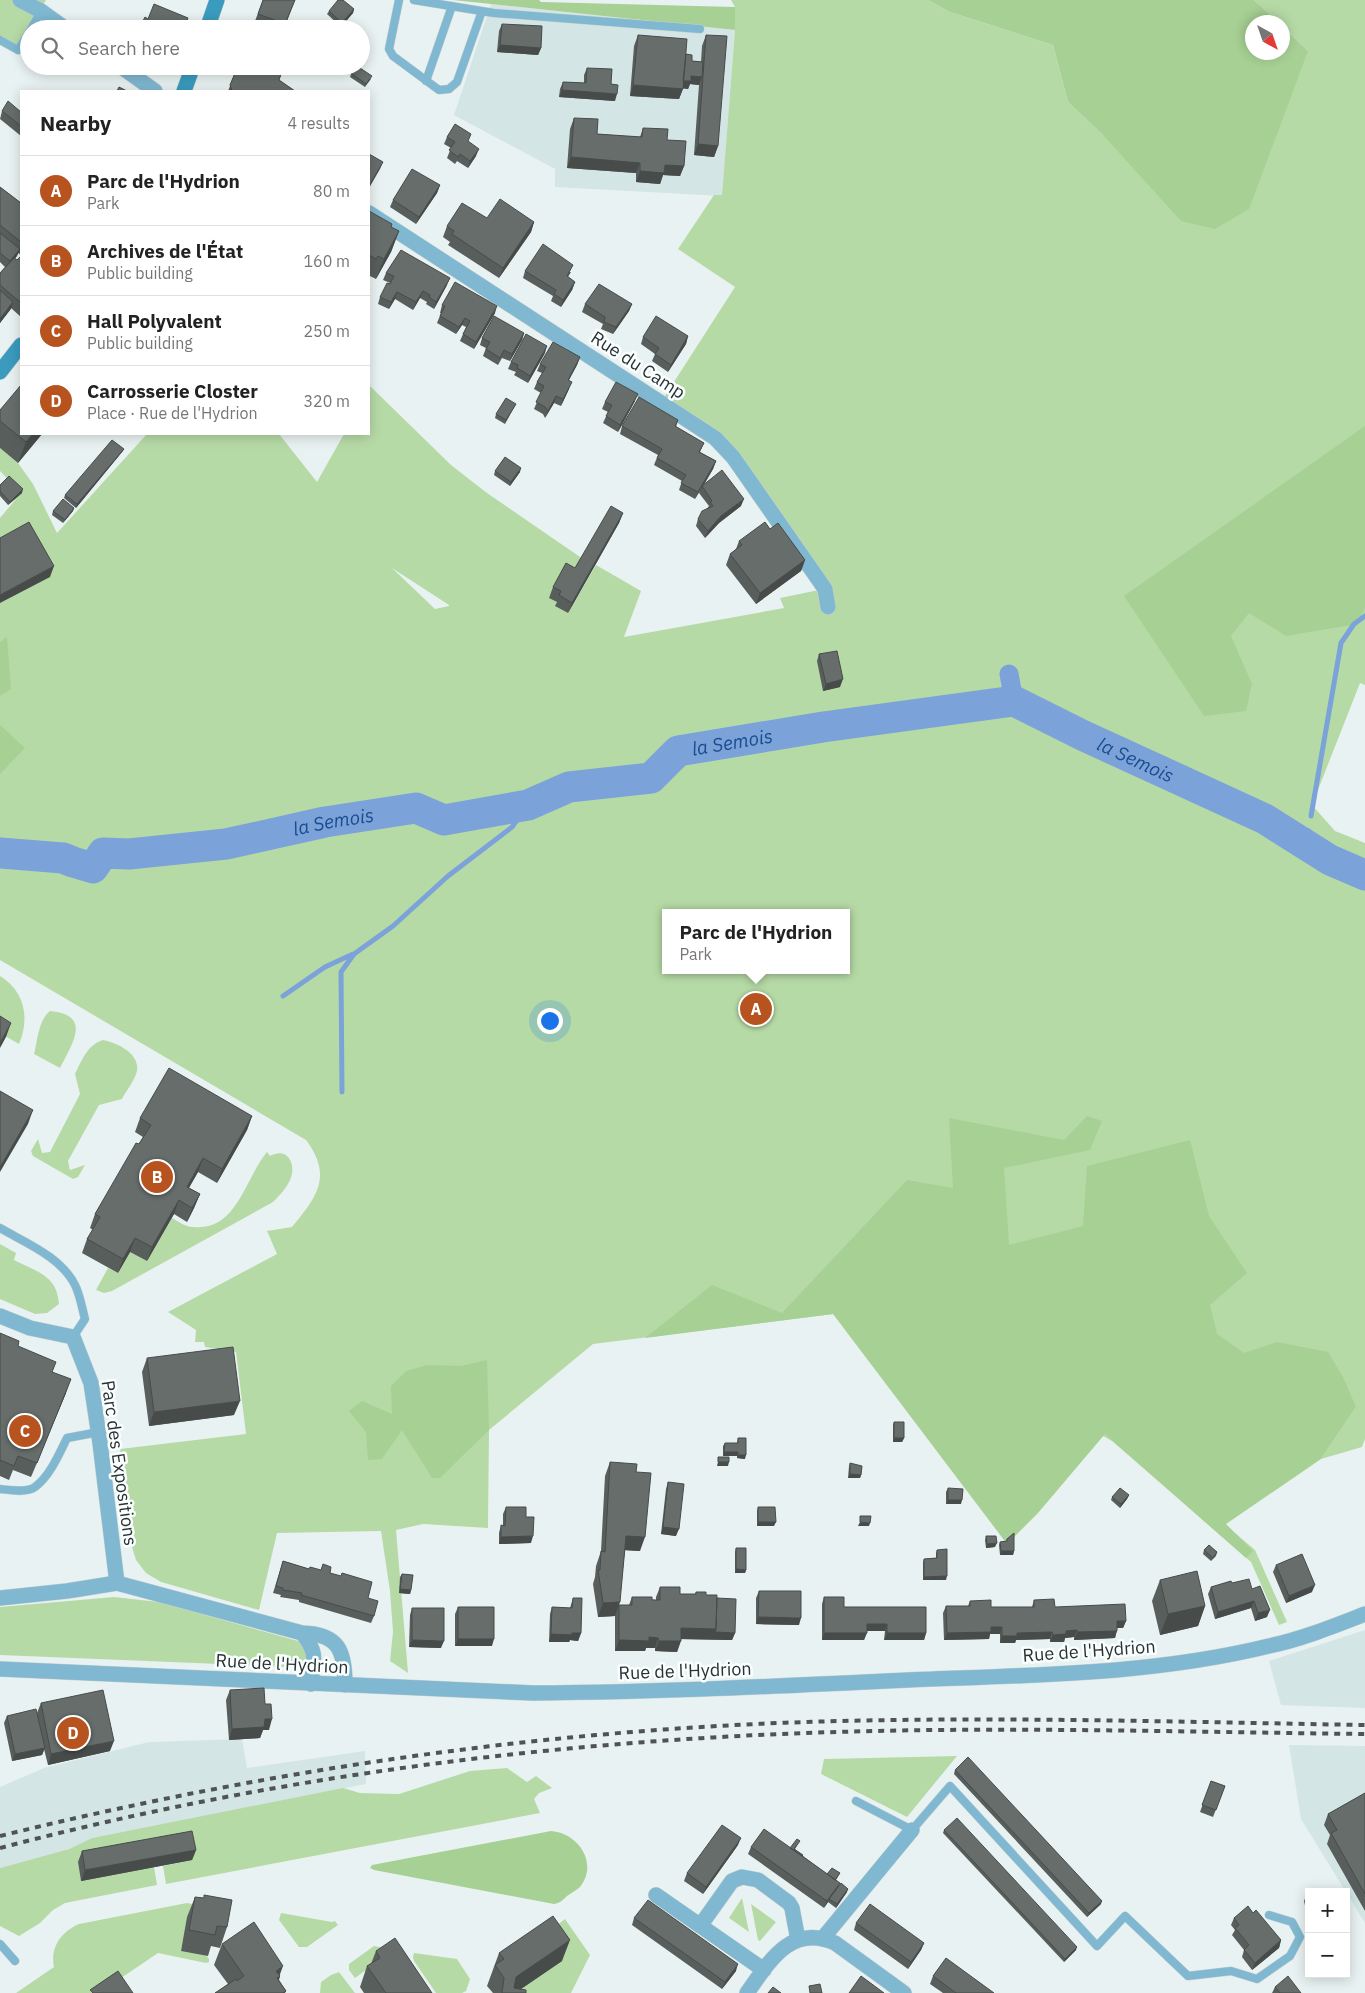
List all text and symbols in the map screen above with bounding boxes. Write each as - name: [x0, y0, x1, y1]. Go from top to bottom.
- north arrow: [1245, 15, 1290, 60]
- search box: [20, 20, 370, 75]
- icon: search: [38, 34, 66, 62]
- text: Search here: [78, 36, 180, 60]
- text: Nearby: [40, 109, 111, 137]
- text: 4 results: [287, 113, 350, 133]
- text: Parc de l'Hydrion: [87, 169, 240, 193]
- text: A: [51, 181, 61, 201]
- text: 80 m: [313, 181, 350, 201]
- text: Park: [87, 193, 119, 213]
- text: Archives de l'État: [87, 239, 243, 263]
- text: B: [51, 251, 61, 271]
- text: 160 m: [303, 251, 350, 271]
- text: Public building: [87, 263, 193, 283]
- text: Hall Polyvalent: [87, 309, 222, 333]
- text: C: [51, 321, 61, 341]
- text: 250 m: [303, 321, 350, 341]
- street label: Rue du Camp: [587, 326, 690, 404]
- text: Public building: [87, 333, 193, 353]
- text: Carrosserie Closter: [87, 379, 258, 403]
- text: D: [50, 391, 62, 411]
- text: 320 m: [303, 391, 350, 411]
- text: Place · Rue de l'Hydrion: [87, 403, 257, 423]
- water label: la Semois: [690, 724, 775, 761]
- water label: la Semois: [1094, 732, 1178, 788]
- water label: la Semois: [290, 803, 375, 841]
- popup: [662, 909, 850, 974]
- text: Parc de l'Hydrion: [680, 920, 832, 944]
- text: Park: [680, 944, 712, 964]
- pin: A: [740, 990, 772, 1028]
- your location: [537, 1008, 563, 1034]
- pin: B: [141, 1158, 173, 1196]
- street label: Parc des Expositions: [97, 1379, 142, 1547]
- pin: C: [9, 1412, 41, 1450]
- street label: Rue de l'Hydrion: [1022, 1634, 1156, 1667]
- street label: Rue de l'Hydrion: [215, 1649, 349, 1678]
- street label: Rue de l'Hydrion: [618, 1657, 752, 1684]
- pin: D: [57, 1714, 89, 1752]
- map controls: [1305, 1888, 1350, 1978]
- button: +: [1305, 1888, 1350, 1933]
- button: −: [1305, 1933, 1350, 1978]

